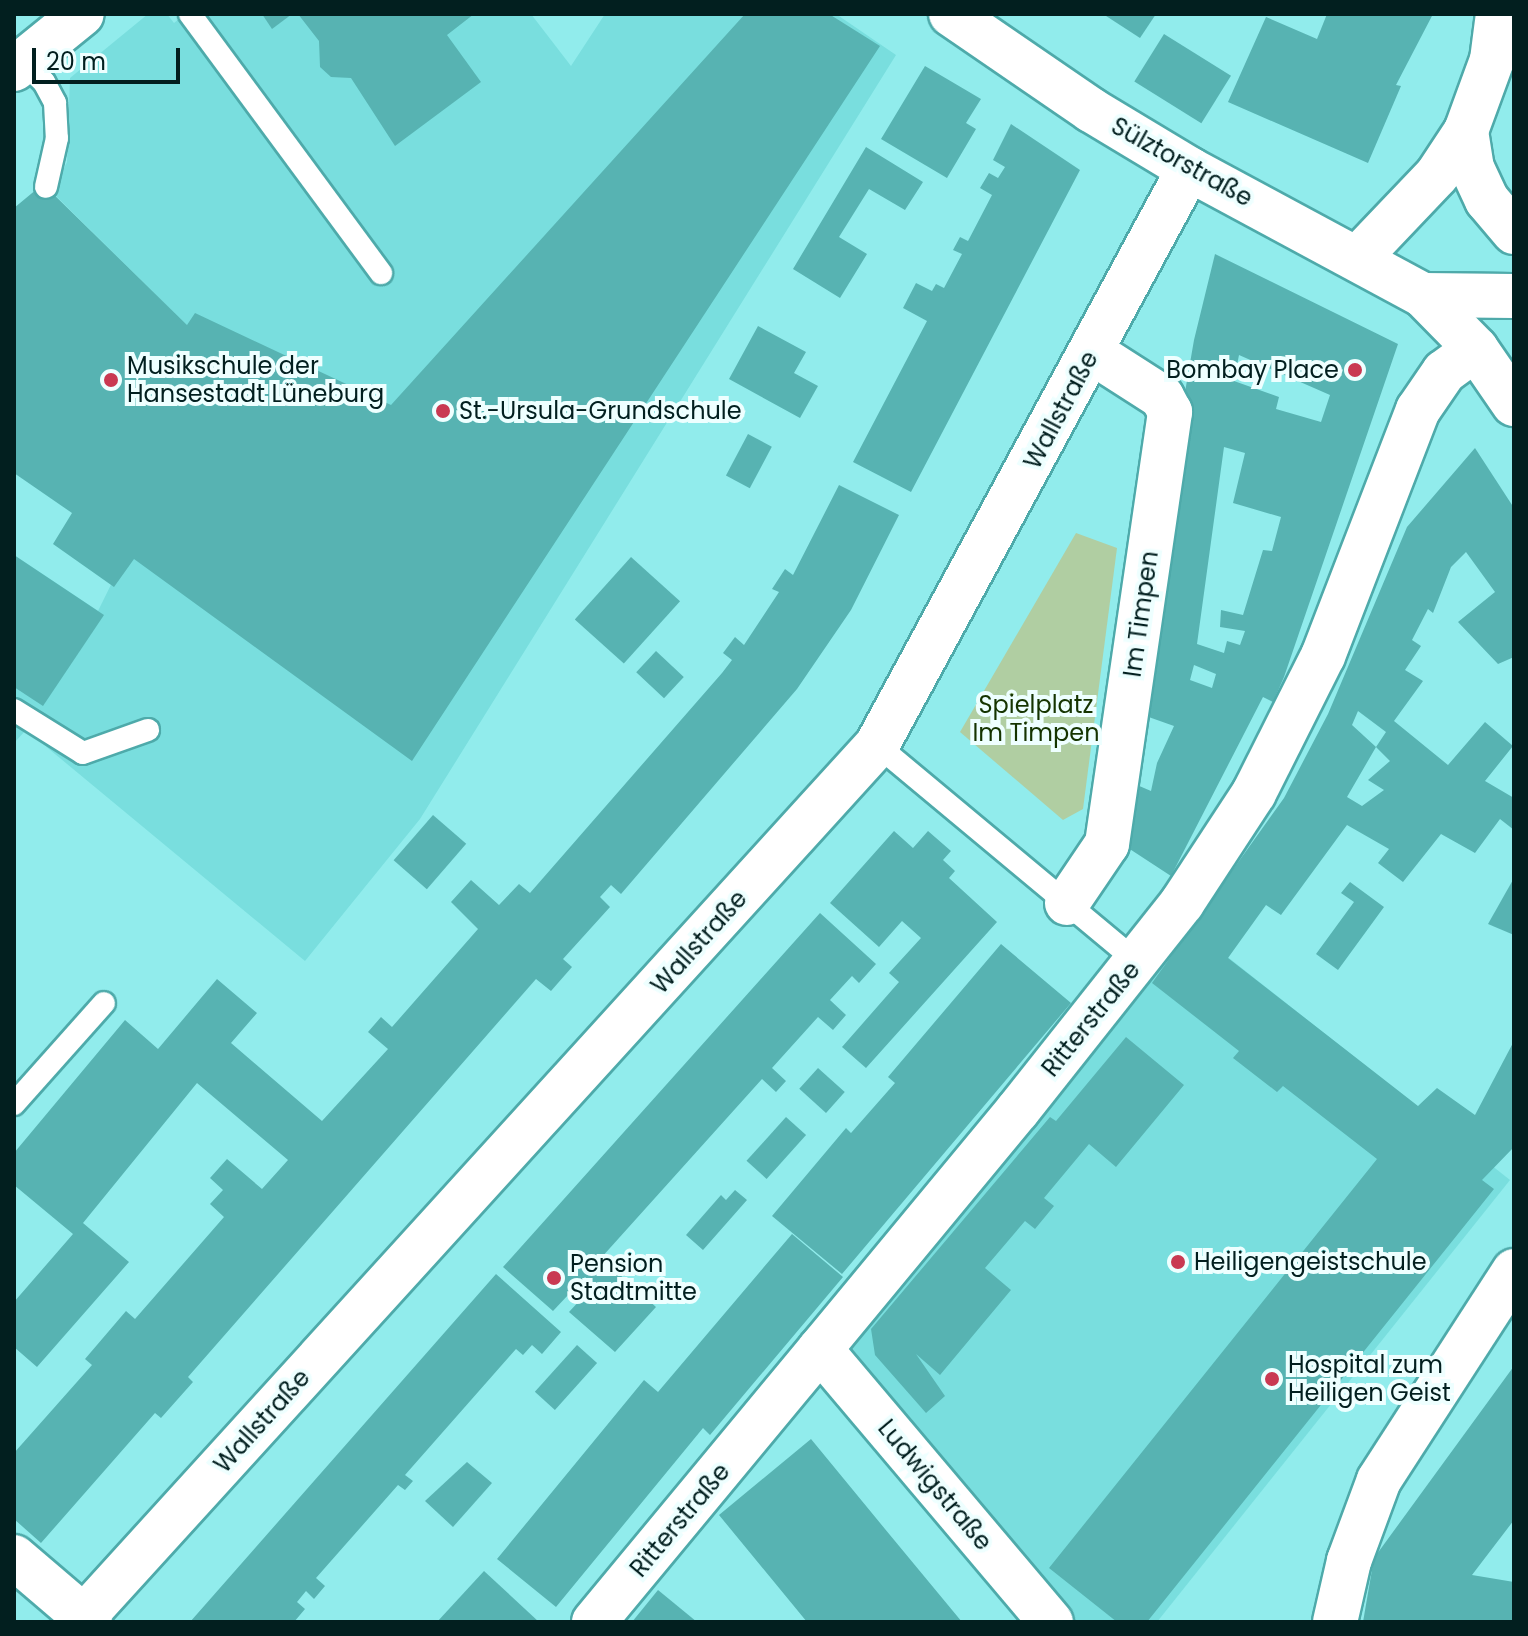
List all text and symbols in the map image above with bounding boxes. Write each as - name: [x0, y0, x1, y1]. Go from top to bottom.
- scale bar: [36, 32, 184, 82]
- text: 20 m: [46, 45, 106, 78]
- street label: Sülztorstraße: [1106, 111, 1258, 213]
- street label: Wallstraße: [1018, 346, 1104, 474]
- place label: Musikschule der Hansestadt Lüneburg: [127, 352, 384, 408]
- place label: Bombay Place: [1166, 356, 1339, 384]
- marker: Bombay Place: [1346, 361, 1364, 379]
- marker: Musikschule der Hansestadt Lüneburg: [102, 371, 120, 389]
- place label: St.-Ursula-Grundschule: [459, 397, 742, 425]
- marker: St.-Ursula-Grundschule: [434, 402, 452, 420]
- street label: Im Timpen: [1118, 549, 1164, 679]
- park label: Spielplatz Im Timpen: [972, 691, 1100, 747]
- street label: Wallstraße: [645, 884, 753, 1000]
- street label: Ritterstraße: [1036, 956, 1146, 1082]
- place label: Heiligengeistschule: [1194, 1248, 1427, 1276]
- place label: Pension Stadtmitte: [570, 1250, 697, 1306]
- marker: Heiligengeistschule: [1169, 1253, 1187, 1271]
- marker: Pension Stadtmitte: [545, 1269, 563, 1287]
- place label: Hospital zum Heiligen Geist: [1288, 1351, 1451, 1407]
- street label: Wallstraße: [208, 1363, 316, 1479]
- marker: Hospital zum Heiligen Geist: [1263, 1370, 1281, 1388]
- street label: Ludwigstraße: [872, 1414, 998, 1556]
- street label: Ritterstraße: [624, 1457, 736, 1583]

